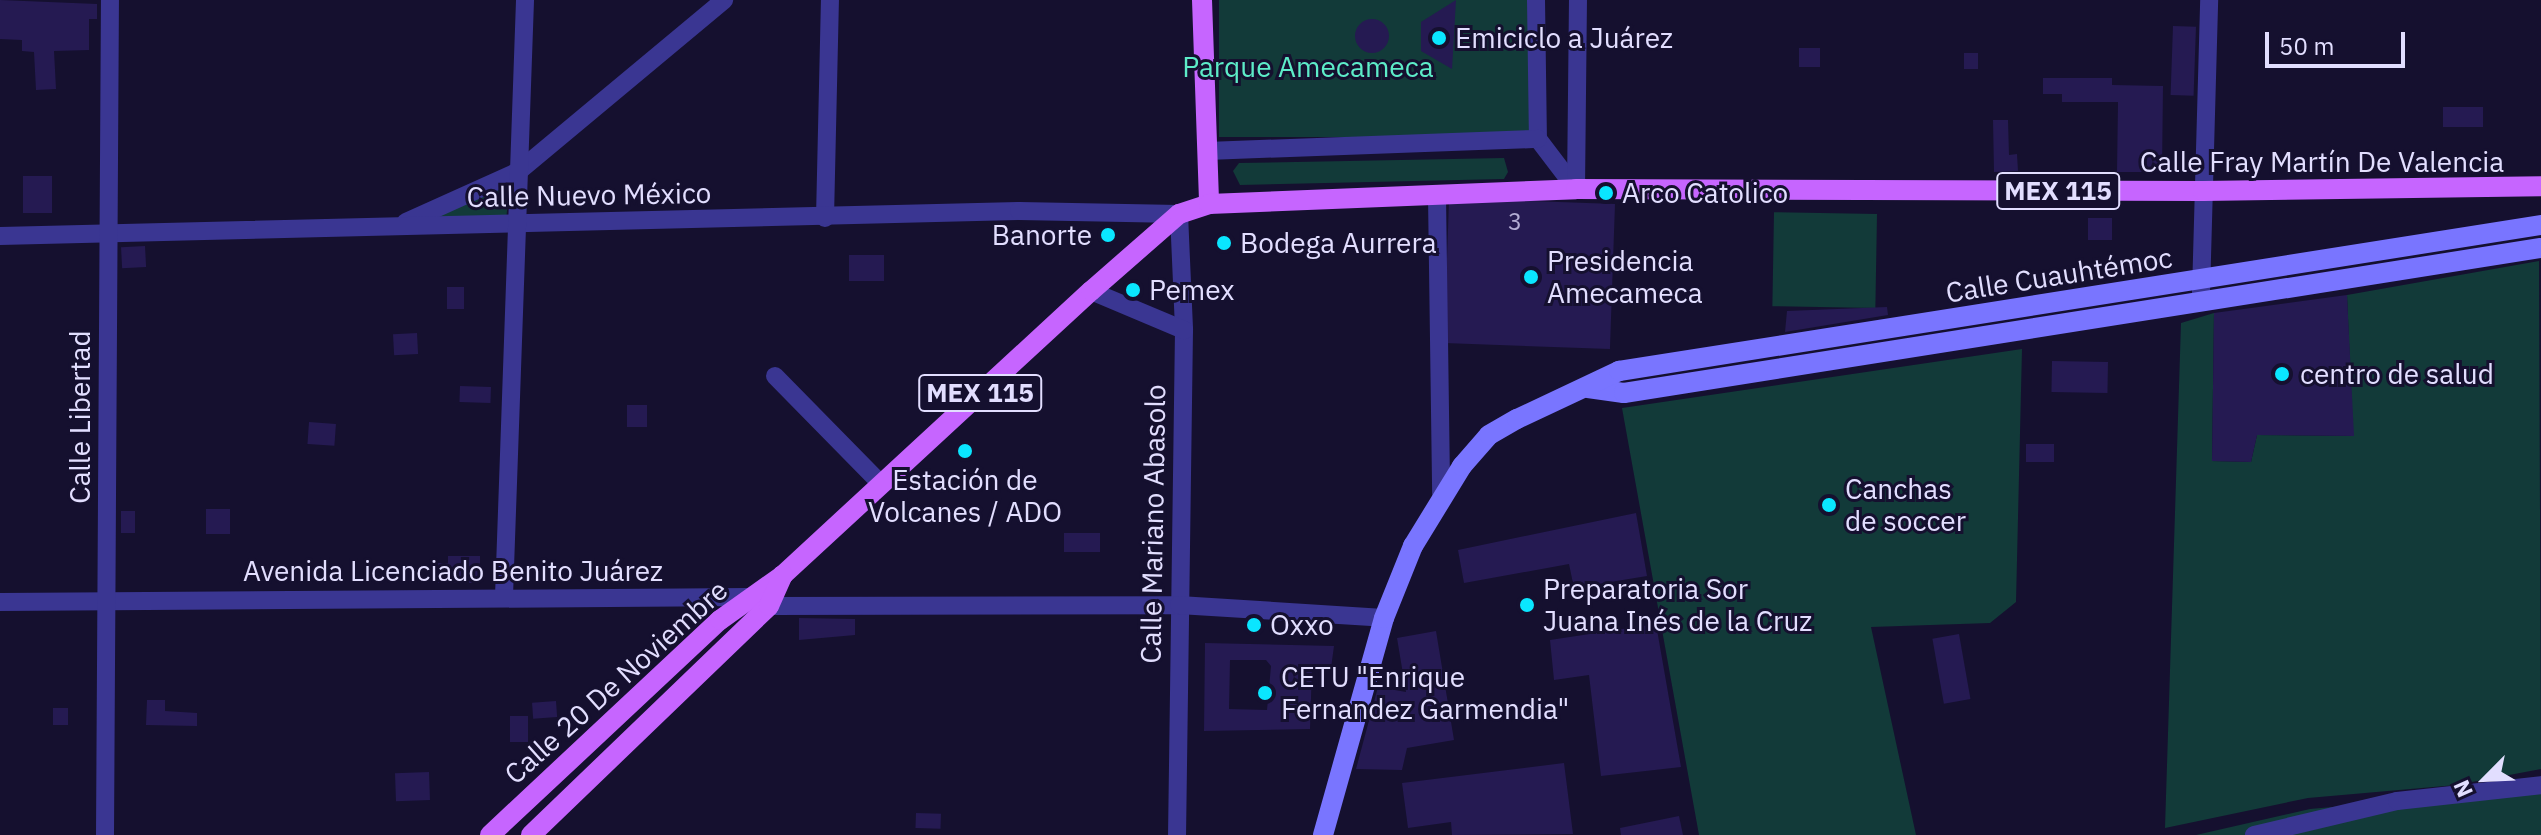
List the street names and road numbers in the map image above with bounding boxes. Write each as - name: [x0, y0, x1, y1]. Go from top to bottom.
- street label: Calle Fray Martín De Valencia: [2140, 145, 2504, 179]
- road number: MEX 115: [1996, 169, 2120, 213]
- street label: Calle Nuevo México: [466, 176, 712, 214]
- street label: Calle Cuauhtémoc: [1943, 241, 2175, 309]
- street label: Calle Libertad: [63, 330, 97, 504]
- road number: MEX 115: [918, 371, 1042, 415]
- street label: Calle Mariano Abasolo: [1134, 384, 1172, 664]
- street label: Avenida Licenciado Benito Juárez: [243, 554, 663, 588]
- street label: Calle 20 De Noviembre: [498, 573, 734, 791]

